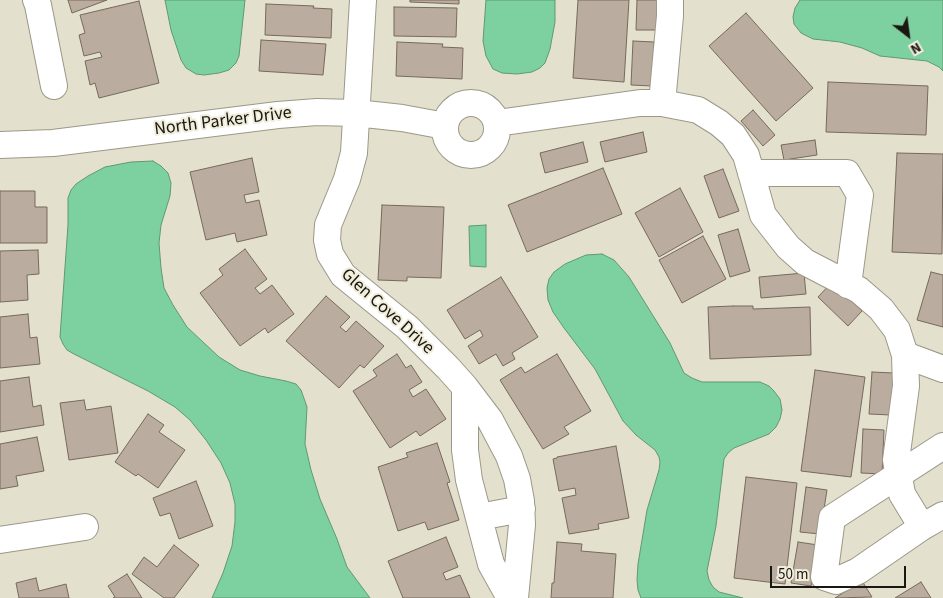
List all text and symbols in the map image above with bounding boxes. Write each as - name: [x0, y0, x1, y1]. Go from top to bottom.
- north arrow: [883, 10, 933, 60]
- text: N: [906, 37, 925, 59]
- street label: North Parker Drive: [153, 103, 293, 141]
- street label: Glen Cove Drive: [336, 265, 438, 359]
- scale bar: [773, 556, 909, 588]
- text: 50 m: [778, 564, 808, 585]

